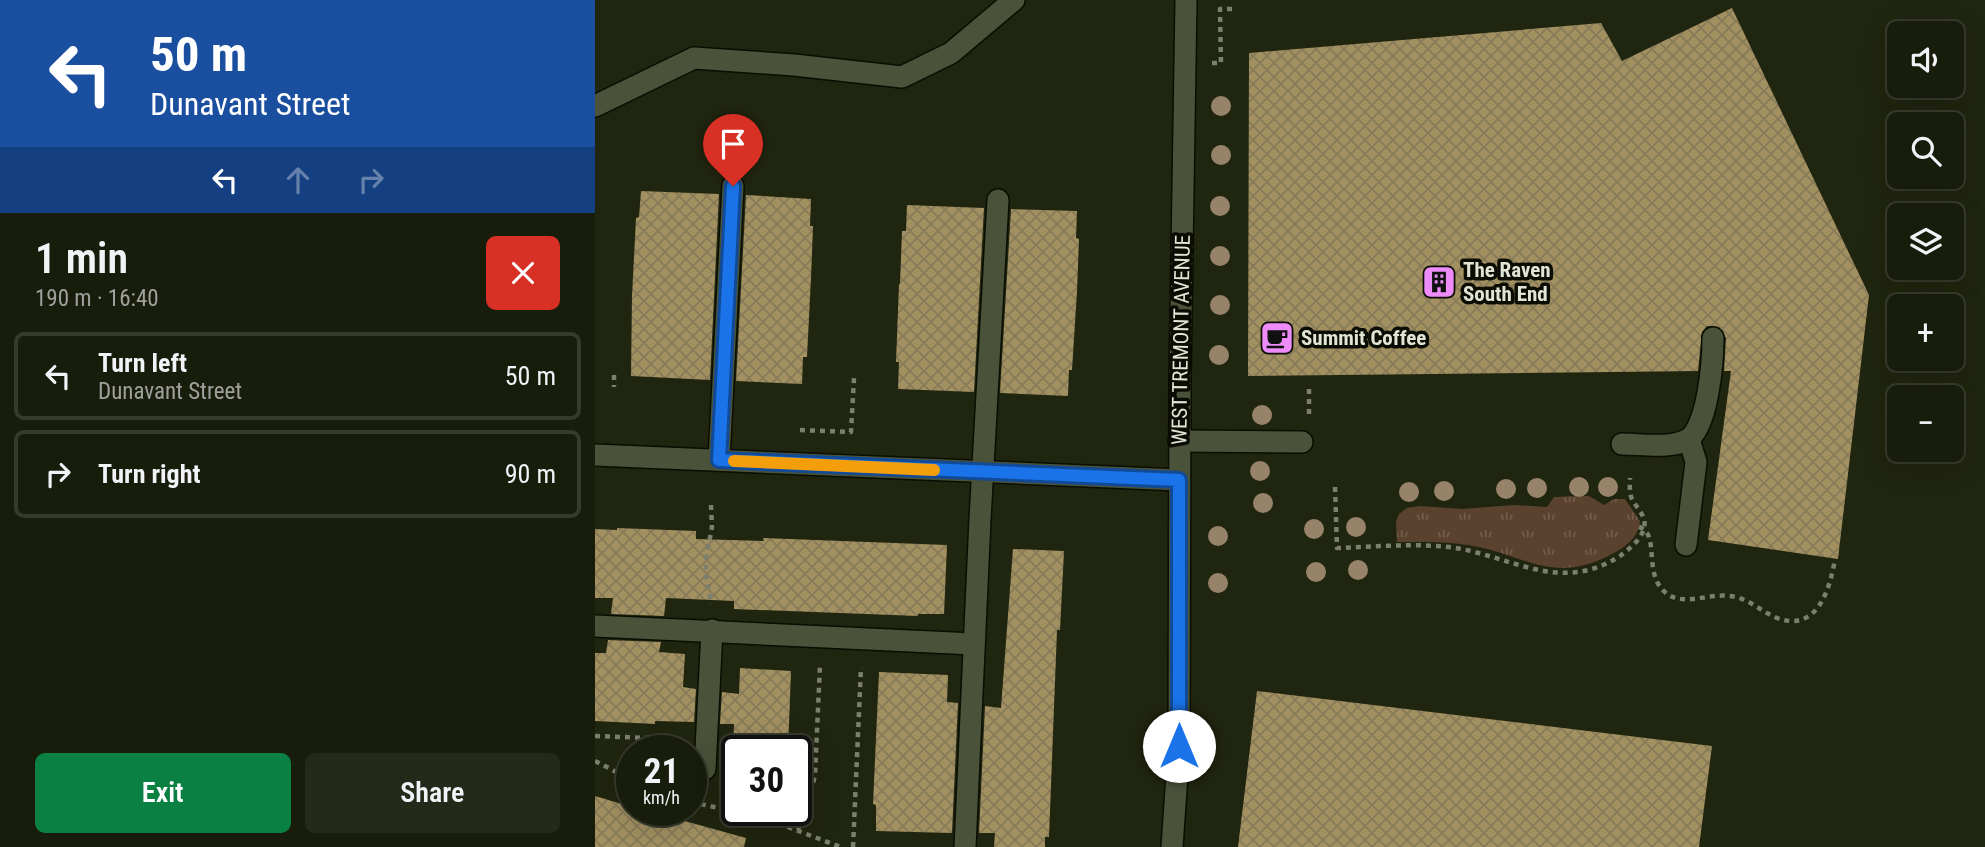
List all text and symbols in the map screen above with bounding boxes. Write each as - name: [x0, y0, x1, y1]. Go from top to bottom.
- map controls: [1887, 21, 1964, 462]
- button: sound: [1887, 21, 1964, 98]
- text: 50 m: [150, 26, 247, 83]
- icon: left: [35, 28, 126, 119]
- text: Dunavant Street: [150, 85, 350, 123]
- button: search: [1887, 112, 1964, 189]
- pin: [703, 114, 763, 186]
- icon: arrive: [714, 125, 752, 163]
- icon: left: [206, 161, 244, 199]
- icon: ahead: [279, 161, 317, 199]
- icon: right: [352, 161, 390, 199]
- button: layers: [1887, 203, 1964, 280]
- text: 1 min: [35, 234, 128, 283]
- street label: WEST TREMONT AVENUE: [1167, 235, 1195, 445]
- button: close: [486, 236, 560, 310]
- place label: The Raven South End: [1463, 258, 1551, 306]
- building icon: The Raven South End: [1420, 263, 1458, 301]
- text: 190 m · 16:40: [35, 285, 159, 312]
- button: +: [1887, 294, 1964, 371]
- cafe icon: Summit Coffee: [1258, 319, 1296, 357]
- place label: Summit Coffee: [1301, 326, 1426, 350]
- text: Turn left: [98, 348, 187, 378]
- icon: left: [39, 357, 77, 395]
- text: 50 m: [505, 361, 556, 391]
- text: Dunavant Street: [98, 378, 242, 405]
- button: −: [1887, 385, 1964, 462]
- icon: right: [39, 455, 77, 493]
- text: Turn right: [98, 459, 200, 489]
- text: 90 m: [505, 459, 556, 489]
- position arrow: [1142, 709, 1216, 783]
- speed limit sign: 30: [721, 735, 812, 826]
- text: 21: [644, 751, 679, 792]
- button: Exit: [35, 753, 291, 833]
- button: Share: [305, 753, 560, 833]
- text: km/h: [643, 787, 680, 808]

